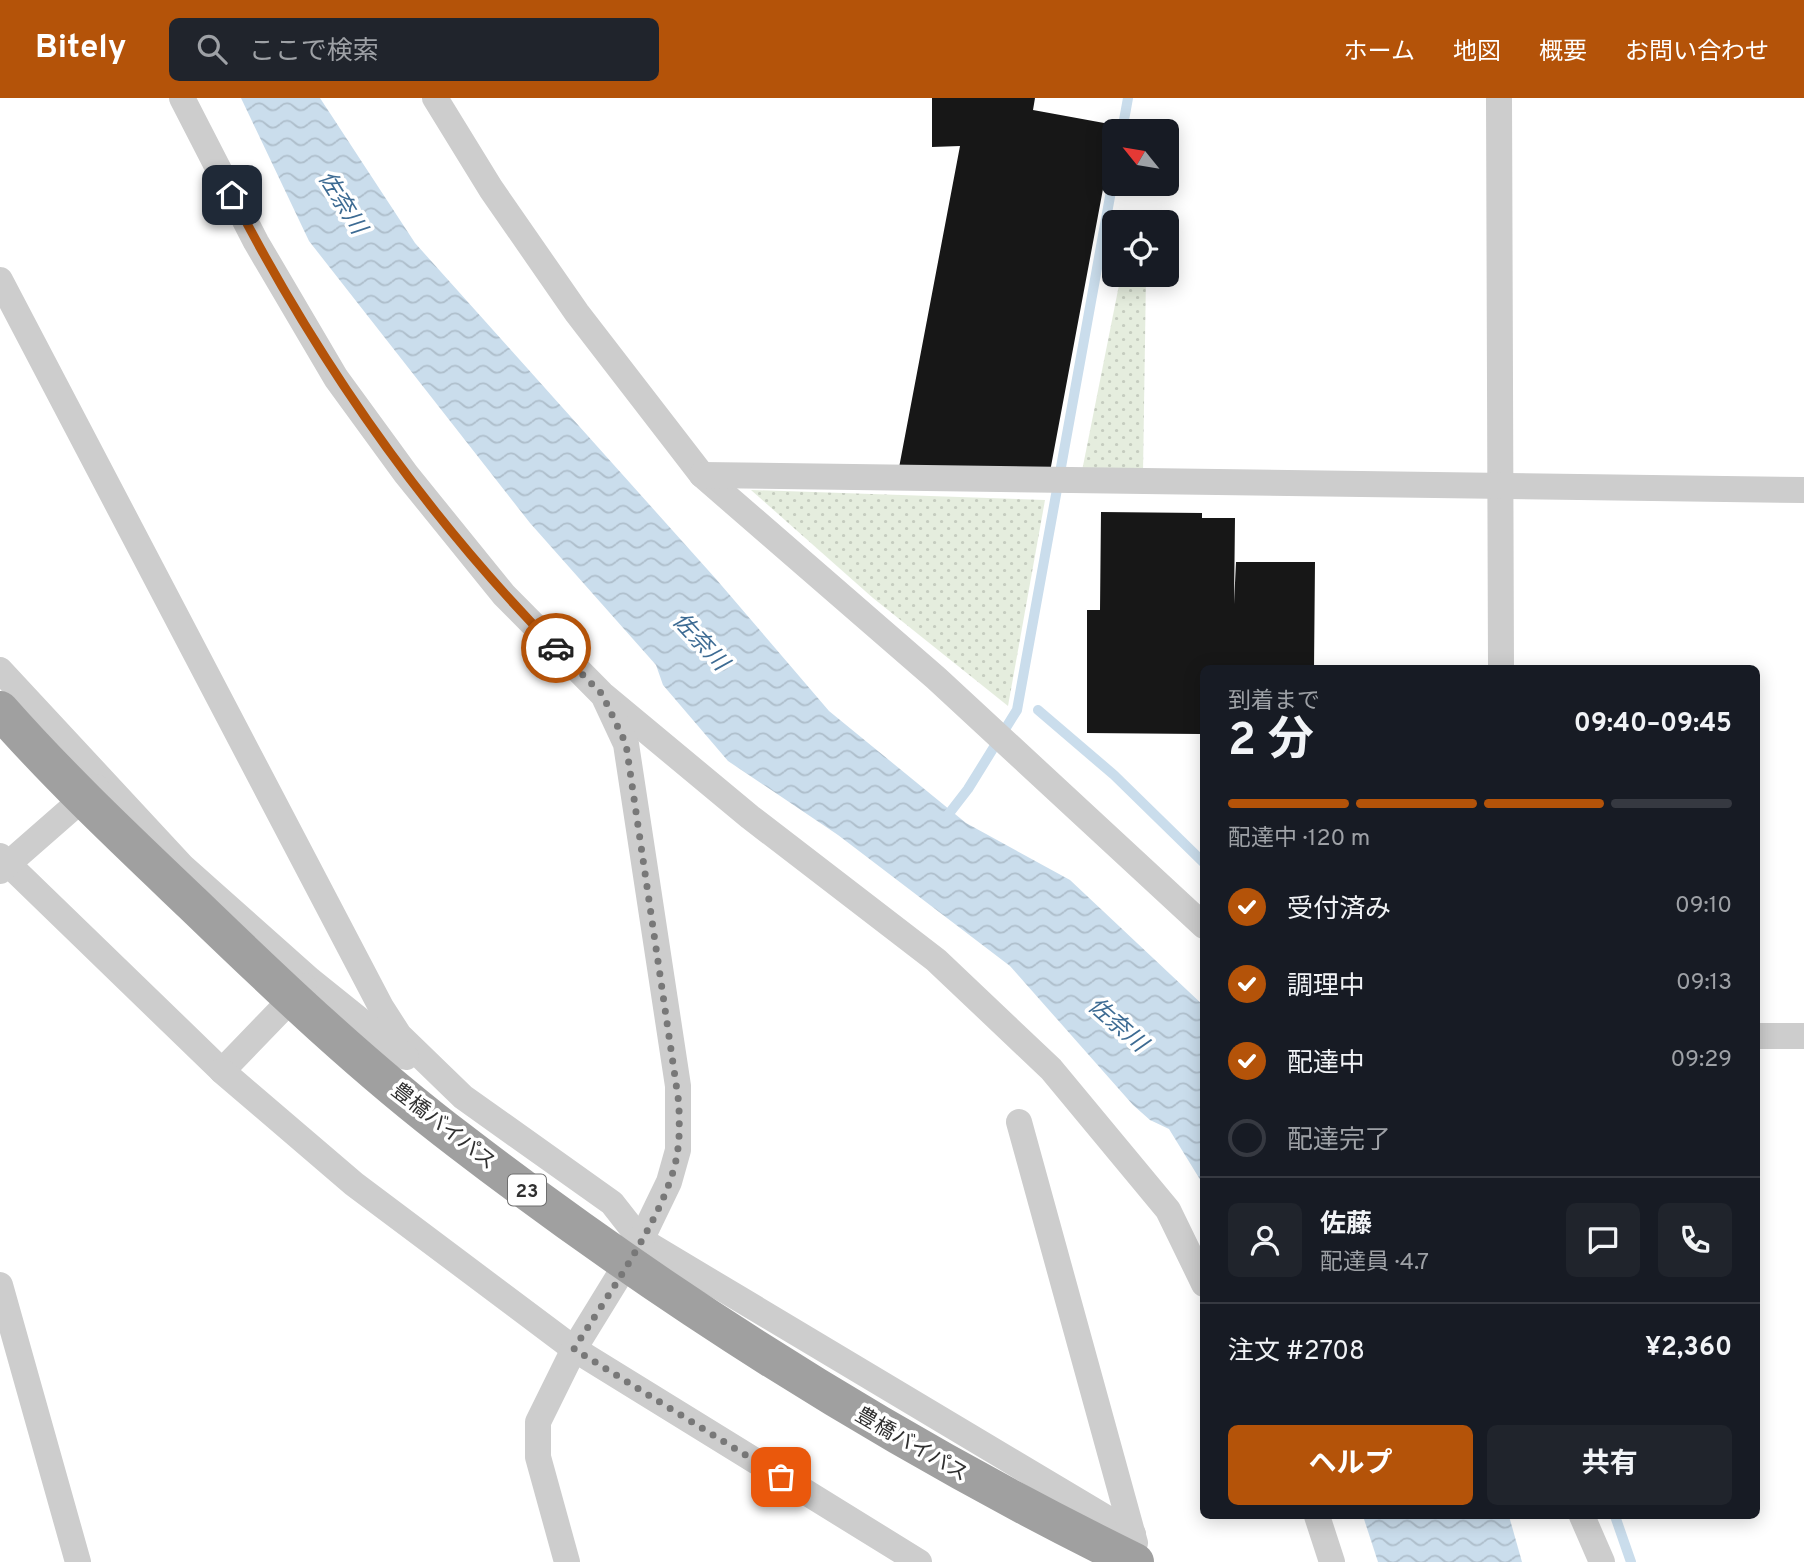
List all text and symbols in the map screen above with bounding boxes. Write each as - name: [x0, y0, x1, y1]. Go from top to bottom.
- search box: [169, 18, 659, 81]
- text: Bitely: [35, 28, 127, 70]
- icon: search: [193, 30, 231, 68]
- text: ここで検索: [249, 36, 379, 69]
- text: ホーム: [1344, 38, 1415, 68]
- text: 地図: [1453, 38, 1501, 68]
- text: 概要: [1539, 38, 1587, 68]
- text: お問い合わせ: [1625, 38, 1769, 68]
- north arrow: [1102, 119, 1180, 196]
- map controls: [1102, 119, 1179, 287]
- pin: [202, 165, 262, 225]
- water label: 佐奈川: [310, 166, 373, 243]
- icon: home: [213, 176, 251, 214]
- button: locate: [1102, 210, 1179, 287]
- water label: 佐奈川: [665, 608, 735, 680]
- courier: [521, 613, 591, 683]
- icon: car: [537, 629, 575, 667]
- text: 到着まで: [1228, 688, 1320, 717]
- text: 09:40–09:45: [1574, 708, 1732, 741]
- text: 2 分: [1228, 713, 1314, 772]
- text: 配達中 · 120 m: [1228, 825, 1370, 854]
- icon: check: [1228, 888, 1266, 926]
- text: 09:10: [1675, 892, 1732, 921]
- text: 受付済み: [1287, 894, 1391, 927]
- icon: check: [1228, 965, 1266, 1003]
- text: 09:13: [1676, 969, 1732, 998]
- text: 調理中: [1287, 971, 1365, 1004]
- water label: 佐奈川: [1081, 992, 1154, 1061]
- icon: check: [1228, 1042, 1266, 1080]
- text: 09:29: [1671, 1046, 1732, 1075]
- text: 配達中: [1287, 1048, 1365, 1081]
- street label: 豊橋バイパス: [385, 1078, 501, 1176]
- text: 配達完了: [1287, 1125, 1391, 1158]
- road number: 23: [508, 1174, 546, 1206]
- button: person: [1228, 1203, 1302, 1277]
- button: chat: [1566, 1203, 1640, 1277]
- button: phone: [1658, 1203, 1732, 1277]
- text: 佐藤: [1320, 1209, 1372, 1242]
- text: 配達員 · 4.7: [1320, 1249, 1429, 1278]
- text: ¥2,360: [1645, 1332, 1732, 1365]
- text: 注文 #2708: [1228, 1336, 1365, 1369]
- street label: 豊橋バイパス: [850, 1402, 972, 1488]
- button: ヘルプ: [1228, 1425, 1473, 1505]
- button: 共有: [1487, 1425, 1732, 1505]
- pin: [751, 1447, 811, 1507]
- icon: bag: [762, 1458, 800, 1496]

